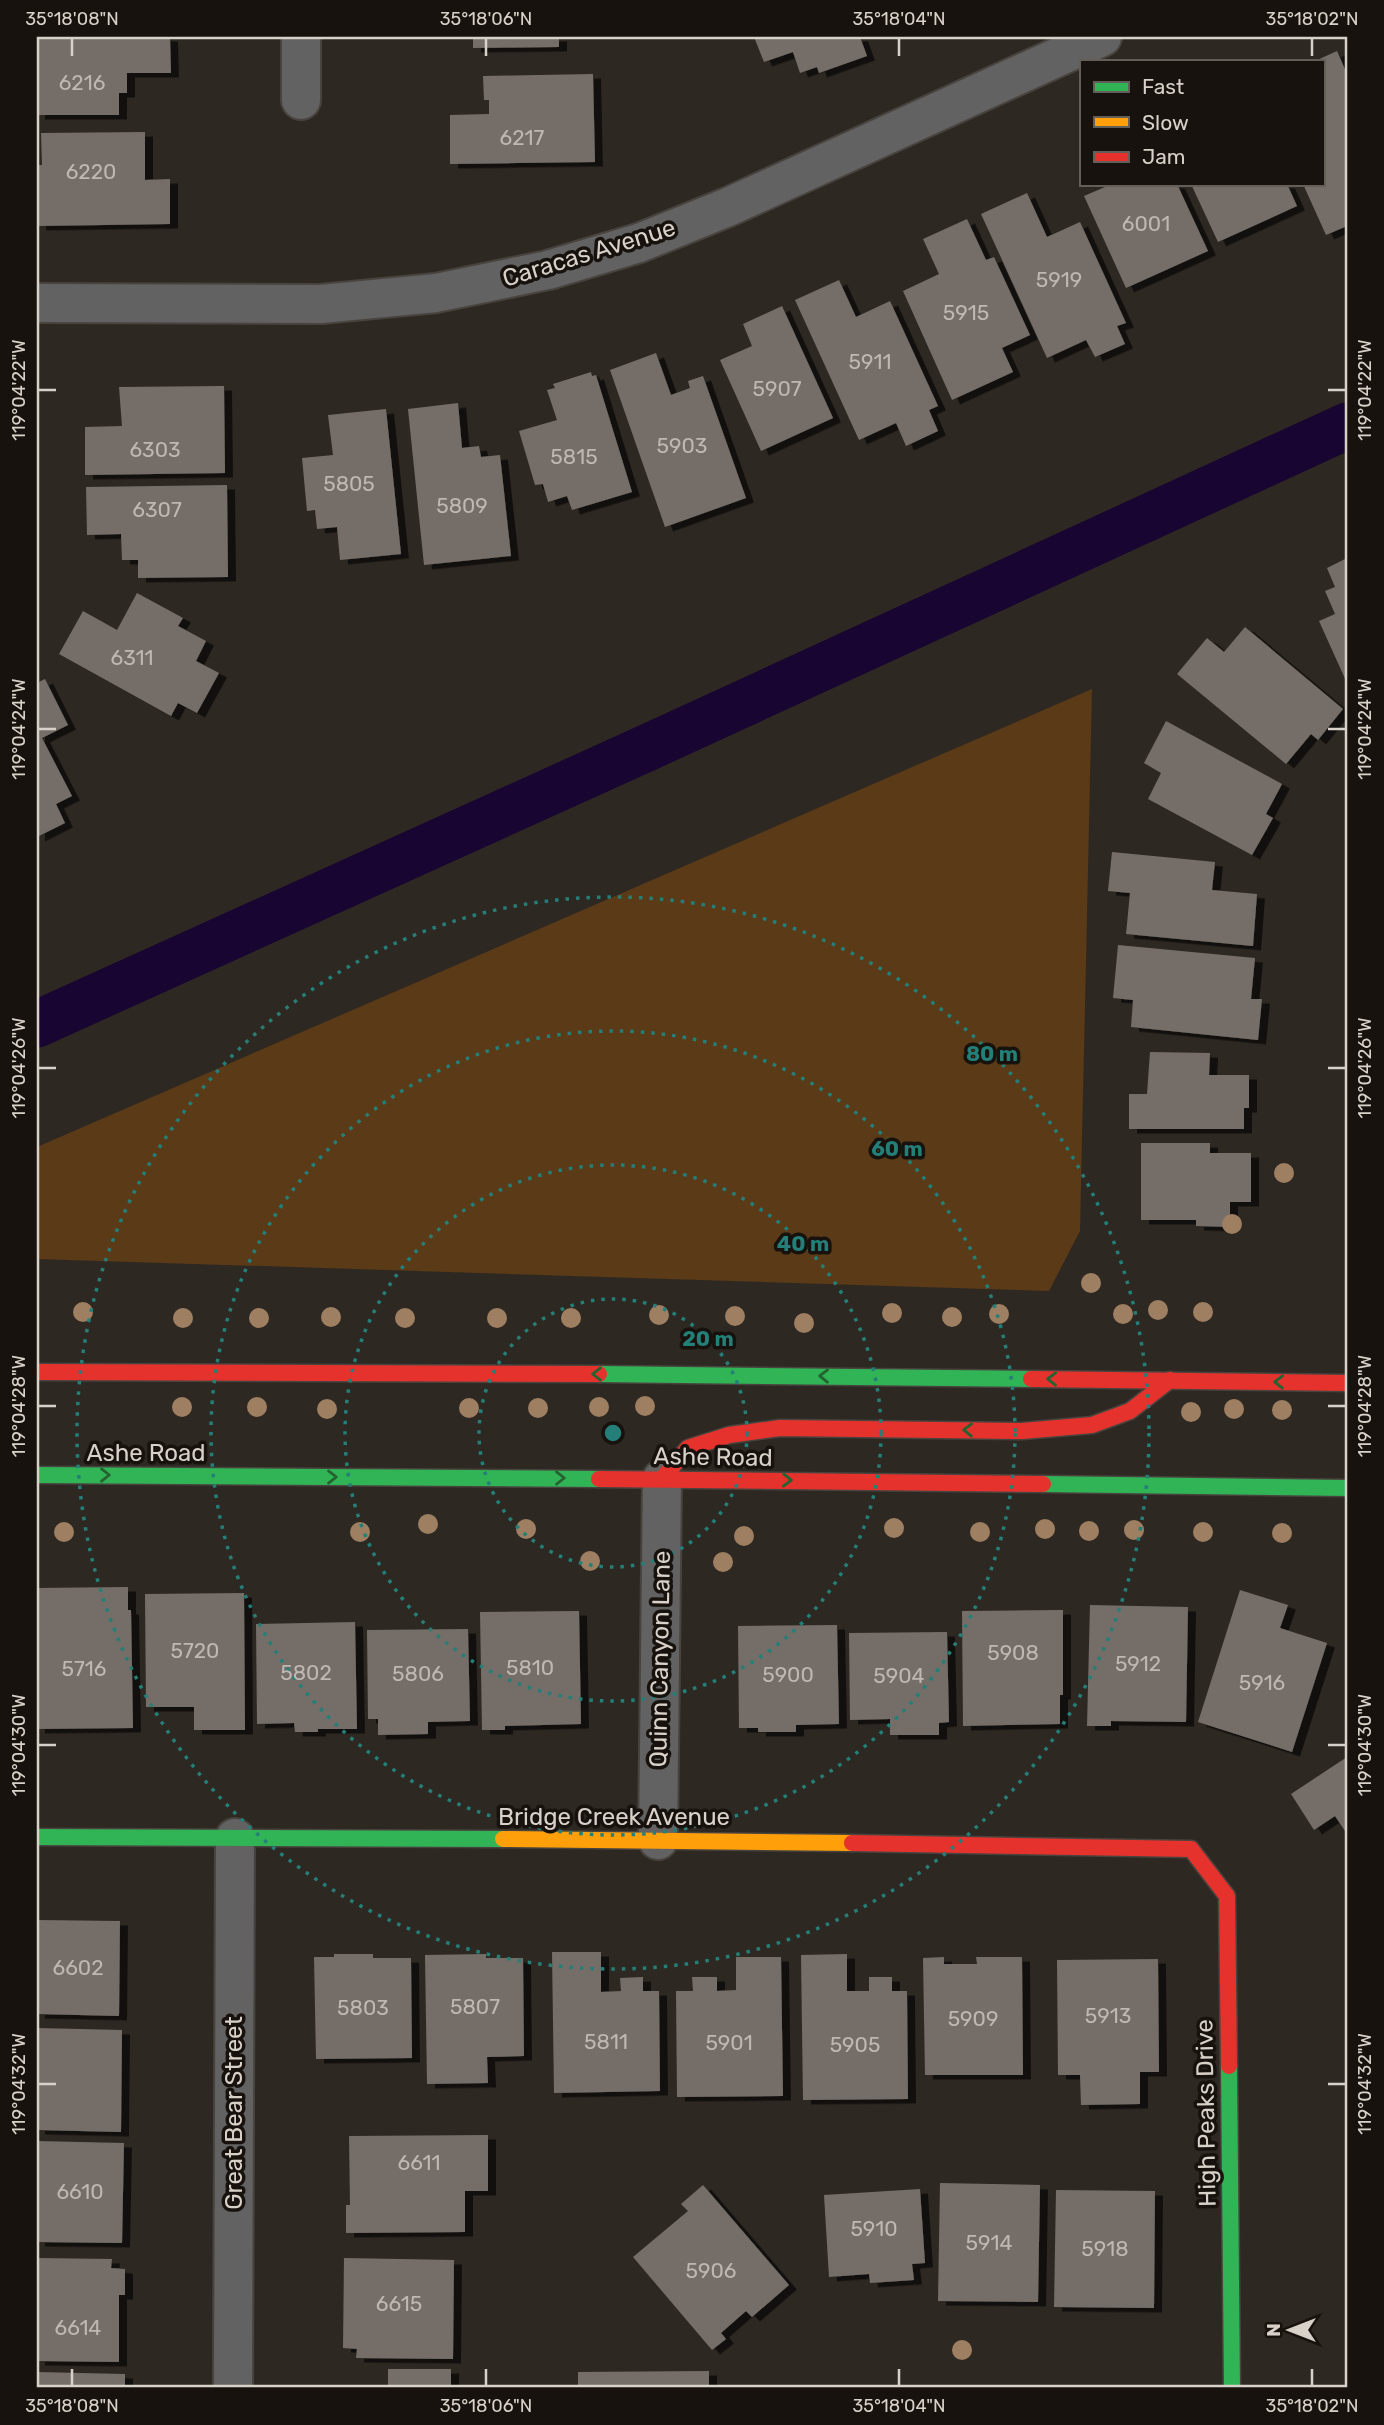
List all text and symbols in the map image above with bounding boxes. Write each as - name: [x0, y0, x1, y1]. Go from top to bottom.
- text: 35°18'08"N: [25, 8, 119, 30]
- text: 35°18'06"N: [440, 8, 532, 30]
- text: 35°18'04"N: [852, 8, 946, 30]
- text: 35°18'02"N: [1266, 8, 1358, 30]
- legend: [1080, 60, 1324, 186]
- house number: 6216: [59, 70, 105, 95]
- text: Fast: [1142, 74, 1184, 99]
- text: Slow: [1142, 110, 1189, 135]
- house number: 6217: [500, 125, 545, 150]
- text: Jam: [1142, 144, 1186, 169]
- house number: 6220: [66, 159, 116, 184]
- house number: 6001: [1122, 211, 1170, 236]
- street label: Caracas Avenue: [499, 213, 679, 293]
- house number: 5919: [1036, 267, 1082, 292]
- house number: 5915: [943, 300, 989, 325]
- text: 119°04'22"W: [8, 339, 30, 441]
- text: 119°04'22"W: [1354, 339, 1376, 441]
- house number: 5911: [849, 349, 891, 374]
- house number: 5907: [752, 376, 802, 401]
- house number: 5903: [657, 433, 707, 458]
- house number: 6303: [129, 437, 181, 462]
- house number: 5815: [550, 444, 598, 469]
- house number: 5805: [323, 471, 375, 496]
- house number: 5809: [436, 493, 488, 518]
- house number: 6307: [132, 497, 182, 522]
- house number: 6311: [111, 645, 153, 670]
- text: 119°04'24"W: [8, 678, 30, 780]
- text: 119°04'24"W: [1354, 678, 1376, 780]
- text: 119°04'26"W: [8, 1017, 30, 1119]
- text: 119°04'26"W: [1354, 1017, 1376, 1119]
- text: 80 m: [966, 1041, 1018, 1066]
- text: 60 m: [871, 1136, 923, 1161]
- text: 40 m: [777, 1231, 829, 1256]
- text: 20 m: [682, 1326, 734, 1351]
- text: 119°04'28"W: [8, 1355, 30, 1457]
- text: 119°04'28"W: [1354, 1355, 1376, 1457]
- one-way arrow: [591, 1366, 601, 1382]
- one-way arrow: [818, 1368, 829, 1384]
- one-way arrow: [1046, 1371, 1056, 1387]
- one-way arrow: [1273, 1374, 1284, 1390]
- centre of rings: [601, 1421, 625, 1445]
- one-way arrow: [962, 1423, 973, 1438]
- street label: Ashe Road: [86, 1439, 206, 1467]
- street label: Ashe Road: [653, 1442, 773, 1472]
- one-way arrow: [100, 1468, 111, 1483]
- one-way arrow: [328, 1469, 338, 1485]
- one-way arrow: [555, 1470, 566, 1486]
- one-way arrow: [783, 1472, 793, 1488]
- street label: Quinn Canyon Lane: [644, 1550, 676, 1768]
- house number: 5720: [171, 1638, 219, 1663]
- house number: 5908: [987, 1640, 1039, 1665]
- house number: 5912: [1115, 1651, 1161, 1676]
- house number: 5810: [506, 1655, 554, 1680]
- house number: 5716: [62, 1656, 106, 1681]
- house number: 5802: [280, 1660, 332, 1685]
- house number: 5806: [392, 1661, 444, 1686]
- house number: 5900: [762, 1662, 814, 1687]
- house number: 5904: [873, 1663, 925, 1688]
- house number: 5916: [1239, 1670, 1285, 1695]
- text: 119°04'30"W: [8, 1694, 30, 1796]
- text: 119°04'30"W: [1354, 1694, 1376, 1796]
- street label: Bridge Creek Avenue: [498, 1803, 730, 1831]
- house number: 6602: [53, 1955, 104, 1980]
- house number: 5807: [450, 1994, 500, 2019]
- house number: 5803: [337, 1995, 389, 2020]
- house number: 5913: [1085, 2003, 1131, 2028]
- house number: 5909: [948, 2006, 998, 2031]
- street label: Great Bear Street: [220, 2016, 248, 2210]
- street label: High Peaks Drive: [1190, 2019, 1222, 2207]
- house number: 5811: [584, 2029, 628, 2054]
- house number: 5901: [705, 2030, 753, 2055]
- house number: 5905: [830, 2032, 880, 2057]
- text: 119°04'32"W: [8, 2033, 30, 2135]
- text: 119°04'32"W: [1354, 2033, 1376, 2135]
- house number: 6611: [398, 2150, 440, 2175]
- house number: 6610: [56, 2179, 104, 2204]
- house number: 5910: [850, 2216, 898, 2241]
- house number: 5914: [966, 2230, 1012, 2255]
- house number: 5918: [1081, 2236, 1129, 2261]
- house number: 5906: [686, 2258, 736, 2283]
- house number: 6615: [376, 2291, 422, 2316]
- north arrow: [1254, 2296, 1324, 2366]
- house number: 6614: [55, 2315, 101, 2340]
- text: N: [1262, 2323, 1285, 2337]
- text: 35°18'08"N: [25, 2395, 119, 2417]
- text: 35°18'06"N: [440, 2395, 532, 2417]
- text: 35°18'04"N: [852, 2395, 946, 2417]
- text: 35°18'02"N: [1266, 2395, 1358, 2417]

